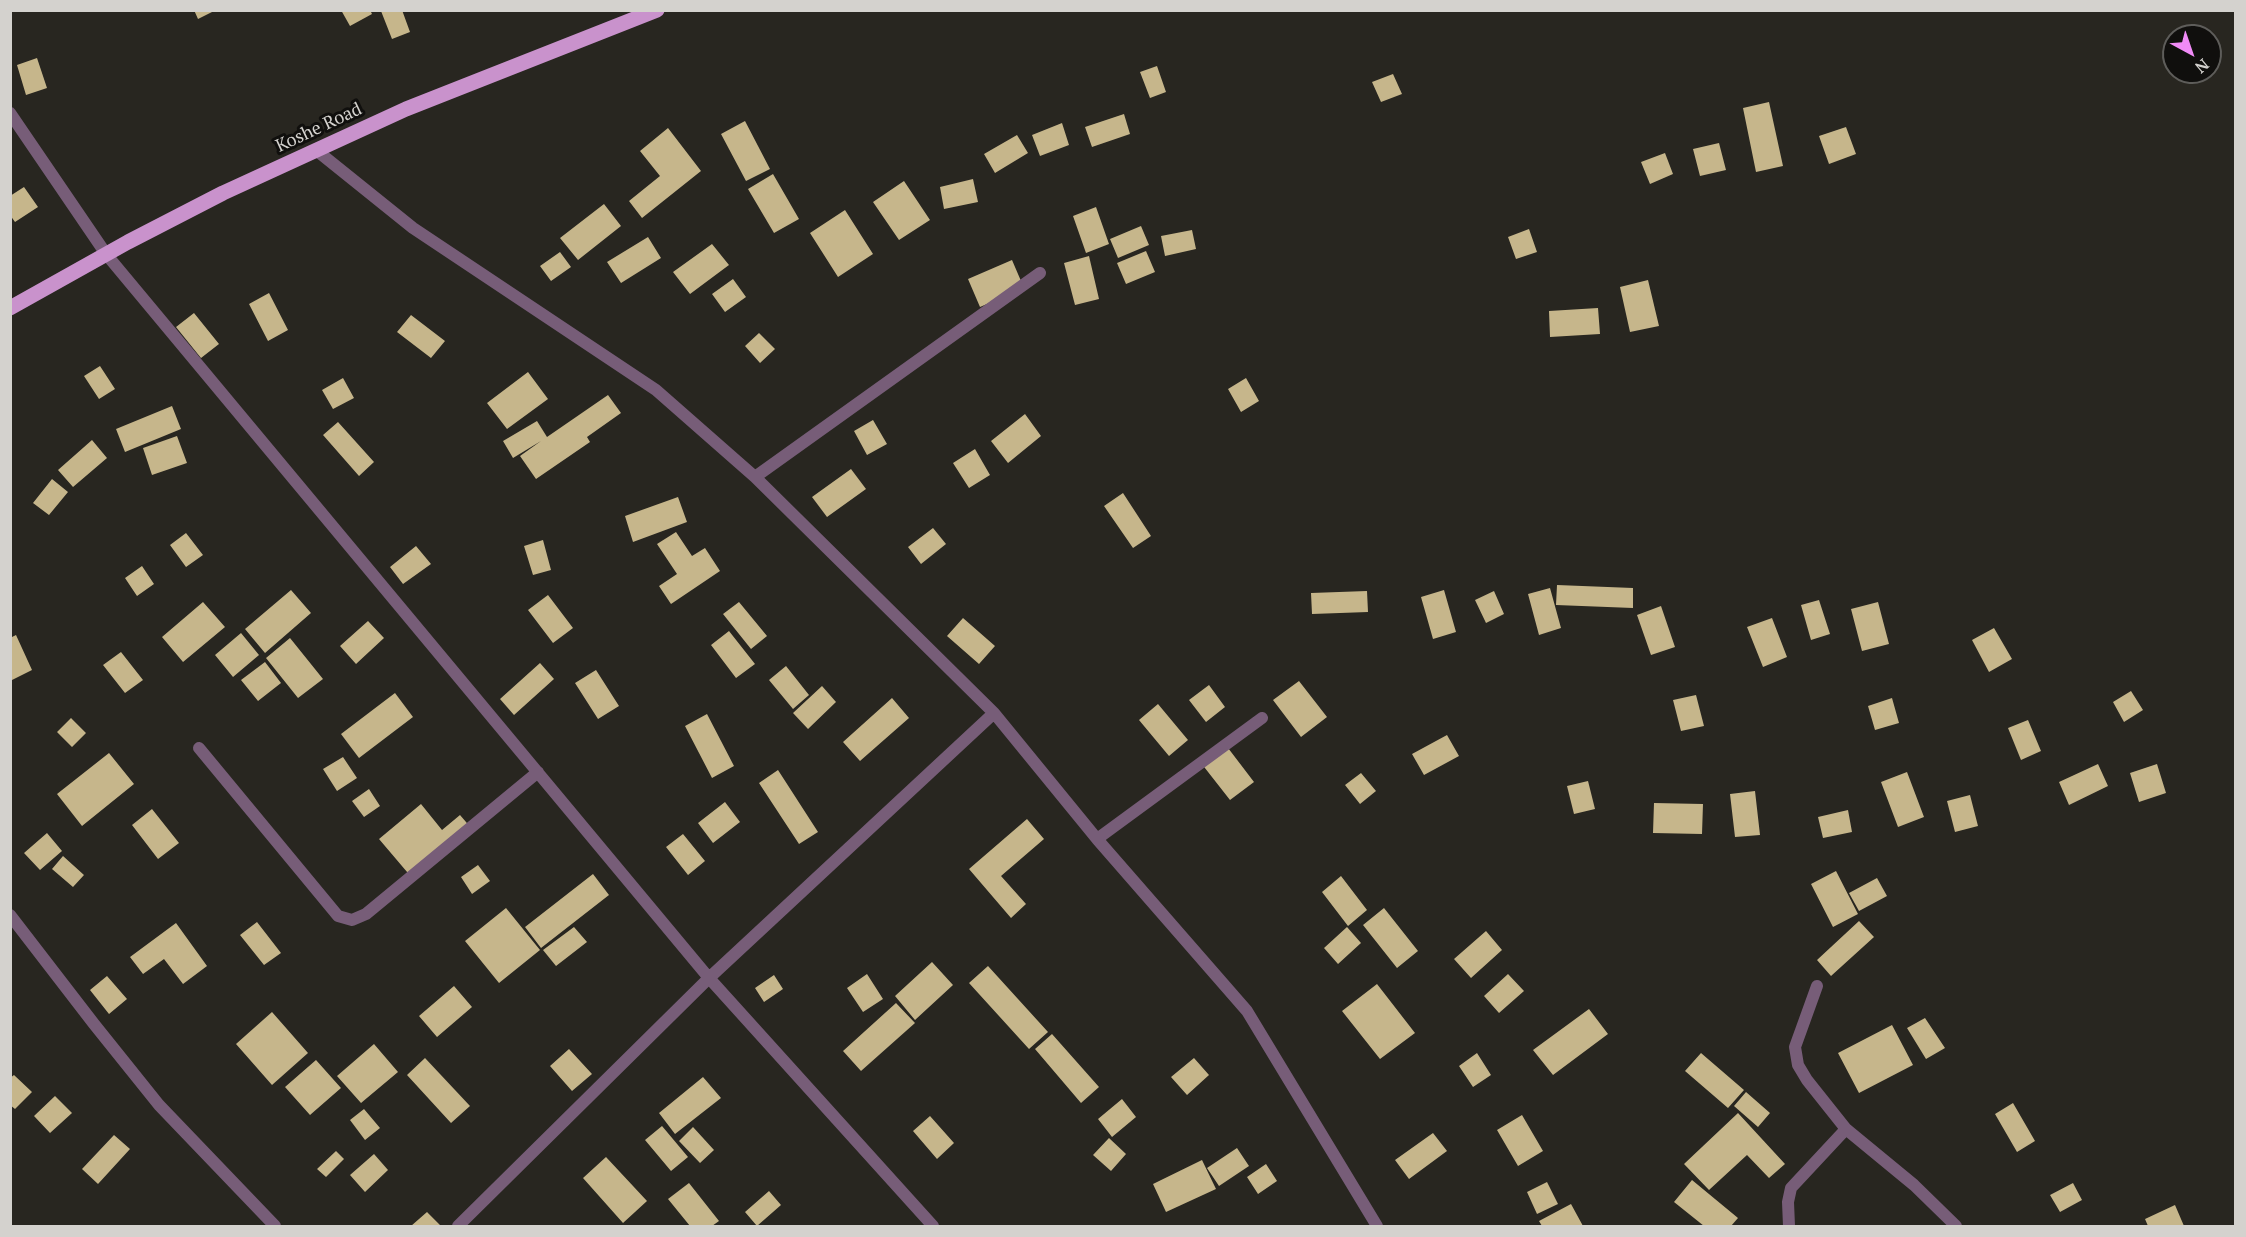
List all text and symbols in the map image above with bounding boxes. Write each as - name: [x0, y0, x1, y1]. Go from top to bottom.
- north arrow: [2162, 24, 2222, 84]
- text: N: [2191, 54, 2214, 79]
- street label: Koshe Road: [272, 99, 366, 157]

